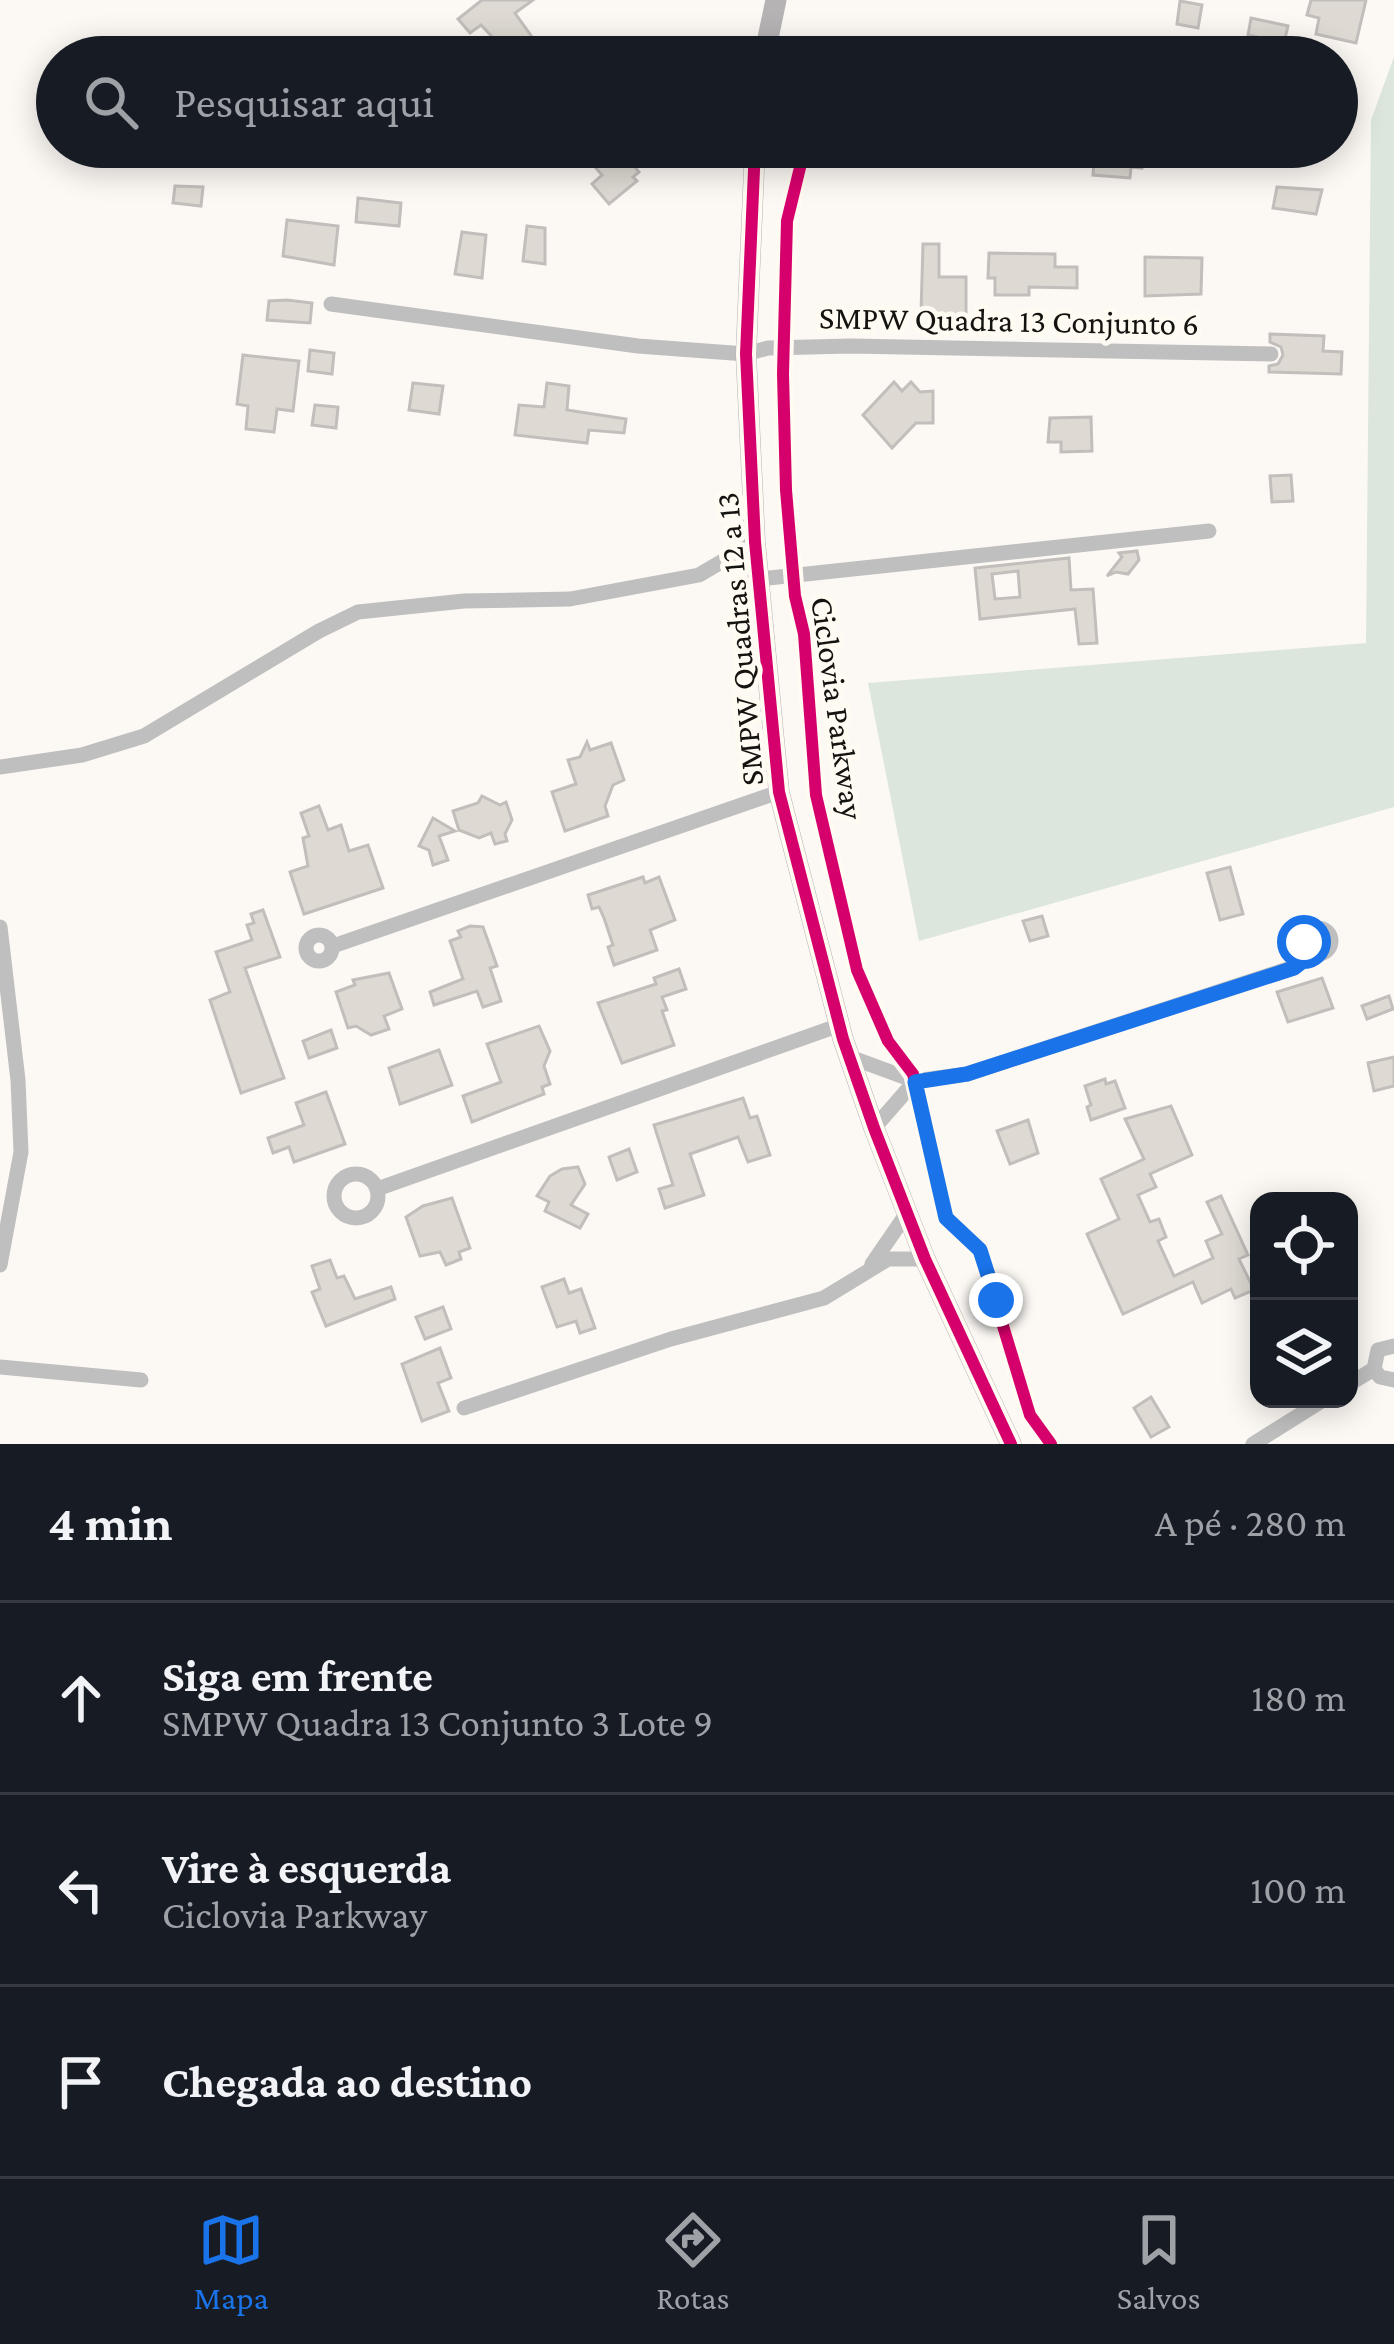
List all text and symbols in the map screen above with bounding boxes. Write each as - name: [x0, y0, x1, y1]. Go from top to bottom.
- search box: [36, 36, 1358, 168]
- icon: search: [78, 69, 144, 135]
- text: Pesquisar aqui: [174, 77, 434, 127]
- street label: SMPW Quadra 13 Conjunto 6: [819, 298, 1199, 342]
- street label: SMPW Quadras 12 a 13: [708, 491, 770, 787]
- street label: Ciclovia Parkway: [804, 594, 872, 822]
- route start: [1277, 915, 1331, 969]
- map controls: [1250, 1192, 1358, 1408]
- button: locate: [1250, 1192, 1358, 1300]
- route end: [969, 1273, 1023, 1327]
- button: layers: [1250, 1300, 1358, 1408]
- text: 4 min: [48, 1494, 173, 1551]
- text: A pé · 280 m: [1155, 1501, 1346, 1544]
- text: Siga em frente: [162, 1651, 433, 1701]
- icon: ahead: [48, 1665, 114, 1731]
- text: 180 m: [1251, 1676, 1346, 1719]
- text: SMPW Quadra 13 Conjunto 3 Lote 9: [162, 1701, 713, 1744]
- text: Vire à esquerda: [162, 1843, 451, 1893]
- icon: left: [48, 1857, 114, 1923]
- text: 100 m: [1250, 1868, 1346, 1911]
- text: Ciclovia Parkway: [162, 1893, 427, 1936]
- icon: arrive: [48, 2049, 114, 2115]
- text: Chegada ao destino: [162, 2057, 532, 2107]
- tab: Mapa: [194, 2207, 269, 2316]
- tab: Rotas: [656, 2207, 729, 2316]
- tab: Salvos: [1117, 2207, 1200, 2316]

